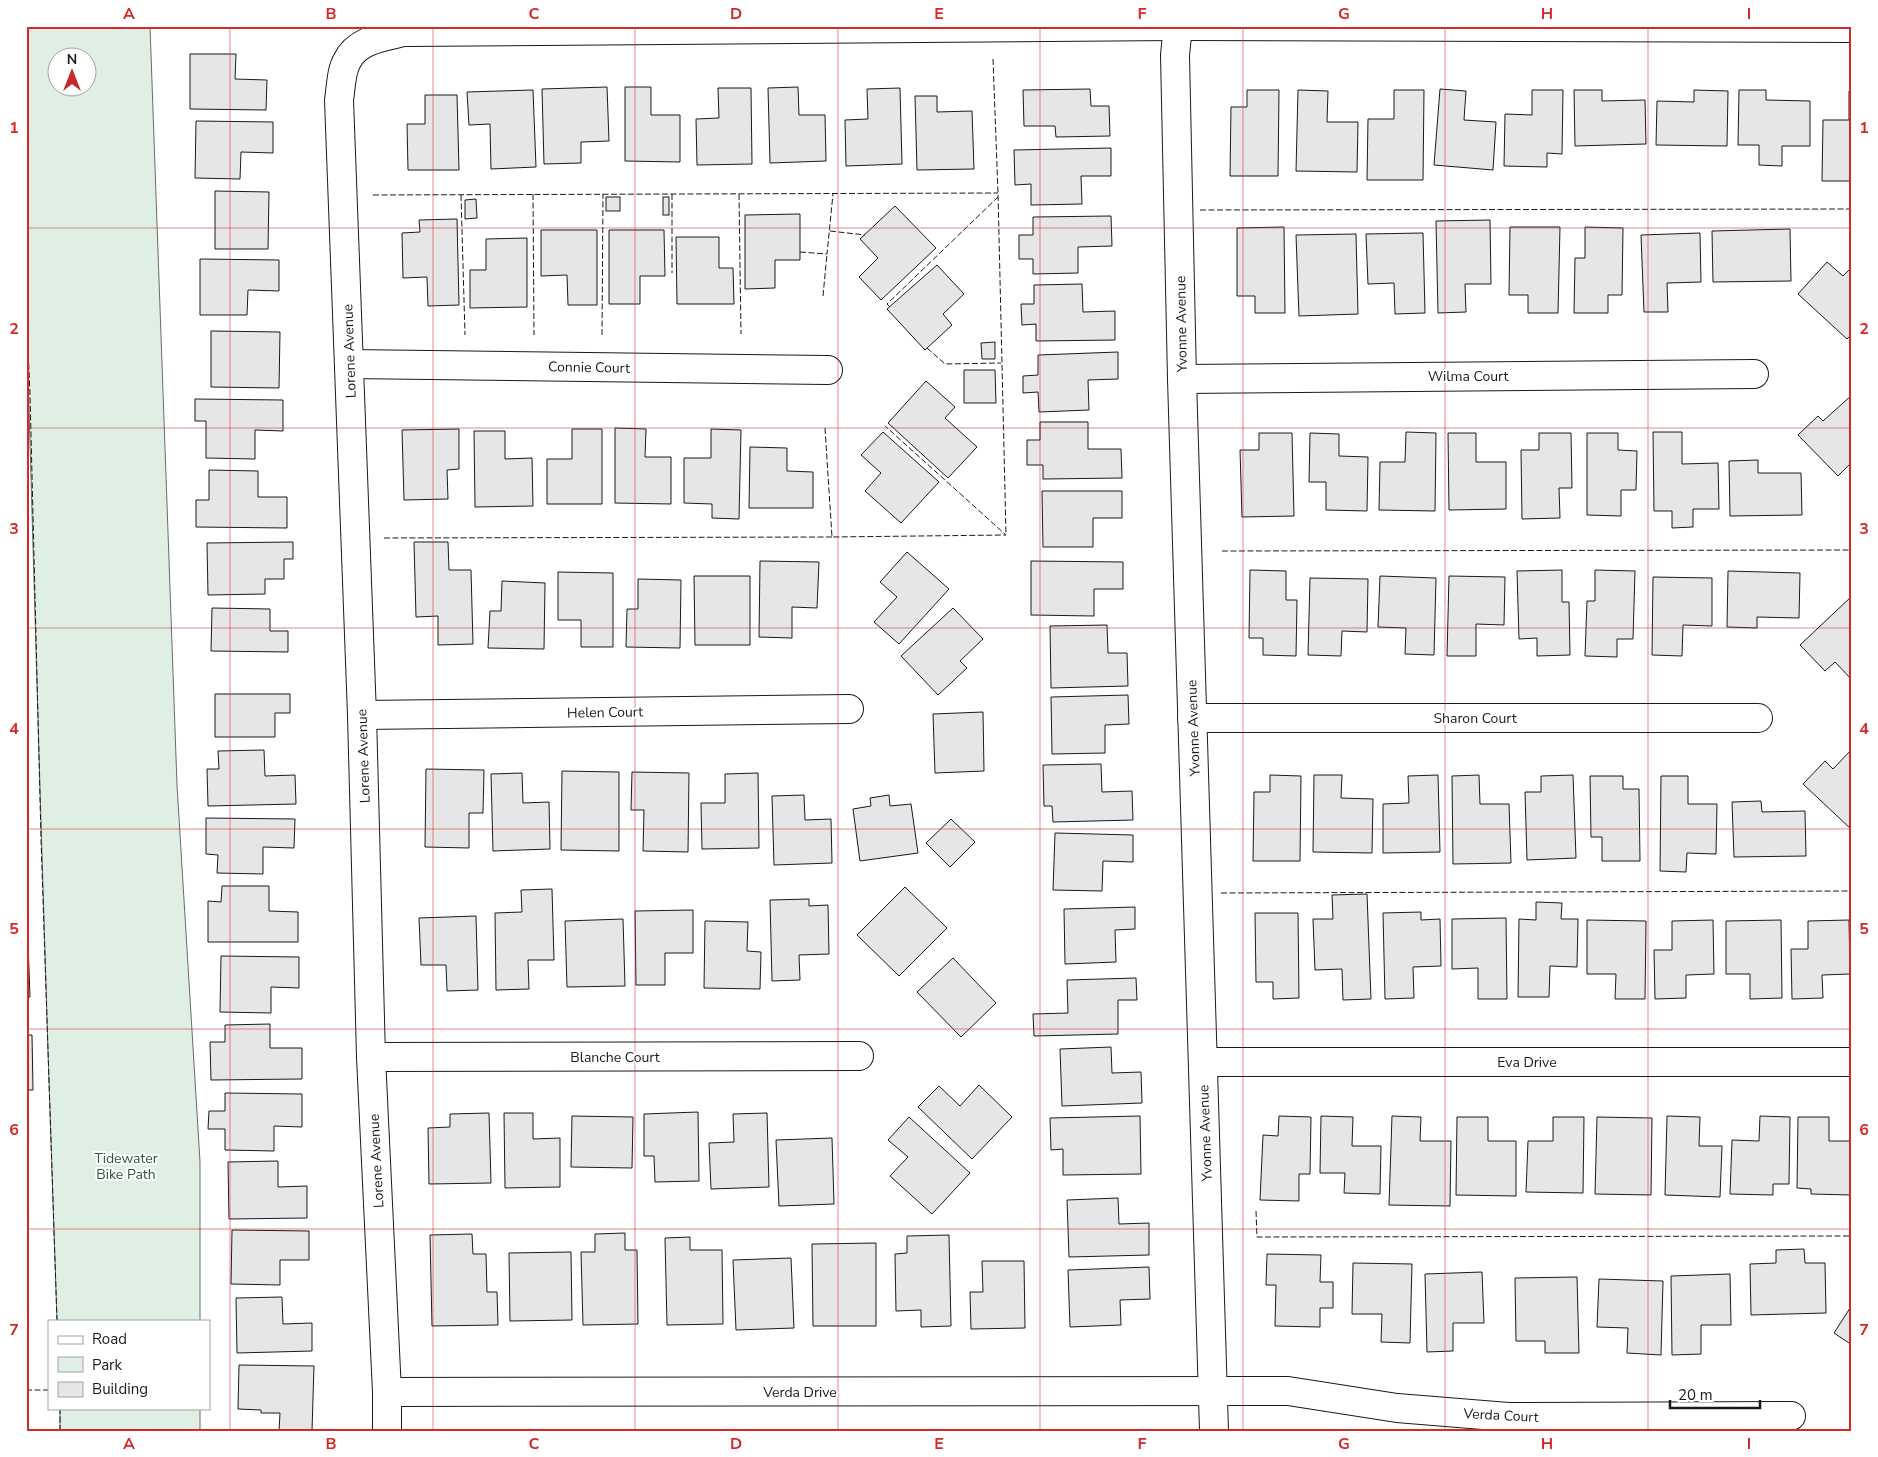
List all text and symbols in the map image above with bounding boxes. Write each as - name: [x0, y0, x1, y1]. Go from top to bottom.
- text: A: [123, 3, 135, 25]
- text: B: [325, 3, 337, 25]
- text: C: [529, 3, 540, 25]
- text: D: [730, 3, 742, 25]
- text: E: [934, 3, 944, 25]
- text: F: [1138, 3, 1147, 25]
- text: G: [1338, 3, 1350, 25]
- text: H: [1541, 3, 1553, 25]
- text: I: [1747, 3, 1751, 25]
- north arrow: [48, 48, 98, 98]
- text: N: [67, 50, 77, 69]
- text: 1: [9, 117, 19, 139]
- text: 1: [1859, 117, 1869, 139]
- street label: Yvonne Avenue: [1171, 275, 1192, 374]
- street label: Lorene Avenue: [338, 304, 361, 398]
- text: 2: [9, 318, 19, 340]
- text: 2: [1859, 318, 1869, 340]
- street label: Connie Court: [548, 357, 630, 378]
- street label: Wilma Court: [1428, 367, 1508, 386]
- text: 3: [9, 518, 19, 540]
- text: 3: [1859, 518, 1869, 540]
- street label: Yvonne Avenue: [1182, 679, 1205, 778]
- street label: Helen Court: [567, 702, 643, 723]
- street label: Lorene Avenue: [352, 709, 375, 803]
- street label: Sharon Court: [1433, 709, 1517, 728]
- text: 4: [9, 718, 19, 740]
- text: 4: [1859, 718, 1869, 740]
- text: 5: [9, 918, 19, 940]
- text: 5: [1859, 918, 1869, 940]
- street label: Blanche Court: [570, 1048, 660, 1067]
- street label: Eva Drive: [1497, 1053, 1557, 1072]
- street label: Yvonne Avenue: [1194, 1084, 1217, 1183]
- street label: Lorene Avenue: [365, 1113, 388, 1209]
- text: 6: [9, 1119, 19, 1141]
- text: 6: [1859, 1119, 1869, 1141]
- park label: Tidewater Bike Path: [94, 1149, 158, 1184]
- text: 7: [9, 1319, 19, 1341]
- text: 7: [1859, 1319, 1869, 1341]
- legend: [48, 1320, 210, 1410]
- text: Road: [92, 1329, 127, 1349]
- text: Park: [92, 1355, 122, 1375]
- scale bar: [1670, 1377, 1760, 1409]
- text: Building: [92, 1379, 148, 1399]
- street label: Verda Drive: [762, 1383, 837, 1402]
- text: 20 m: [1678, 1385, 1713, 1405]
- street label: Verda Court: [1462, 1404, 1539, 1427]
- text: A: [123, 1433, 135, 1455]
- text: B: [325, 1433, 337, 1455]
- text: C: [529, 1433, 540, 1455]
- text: D: [730, 1433, 742, 1455]
- text: E: [934, 1433, 944, 1455]
- text: F: [1138, 1433, 1147, 1455]
- text: G: [1338, 1433, 1350, 1455]
- text: H: [1541, 1433, 1553, 1455]
- text: I: [1747, 1433, 1751, 1455]

